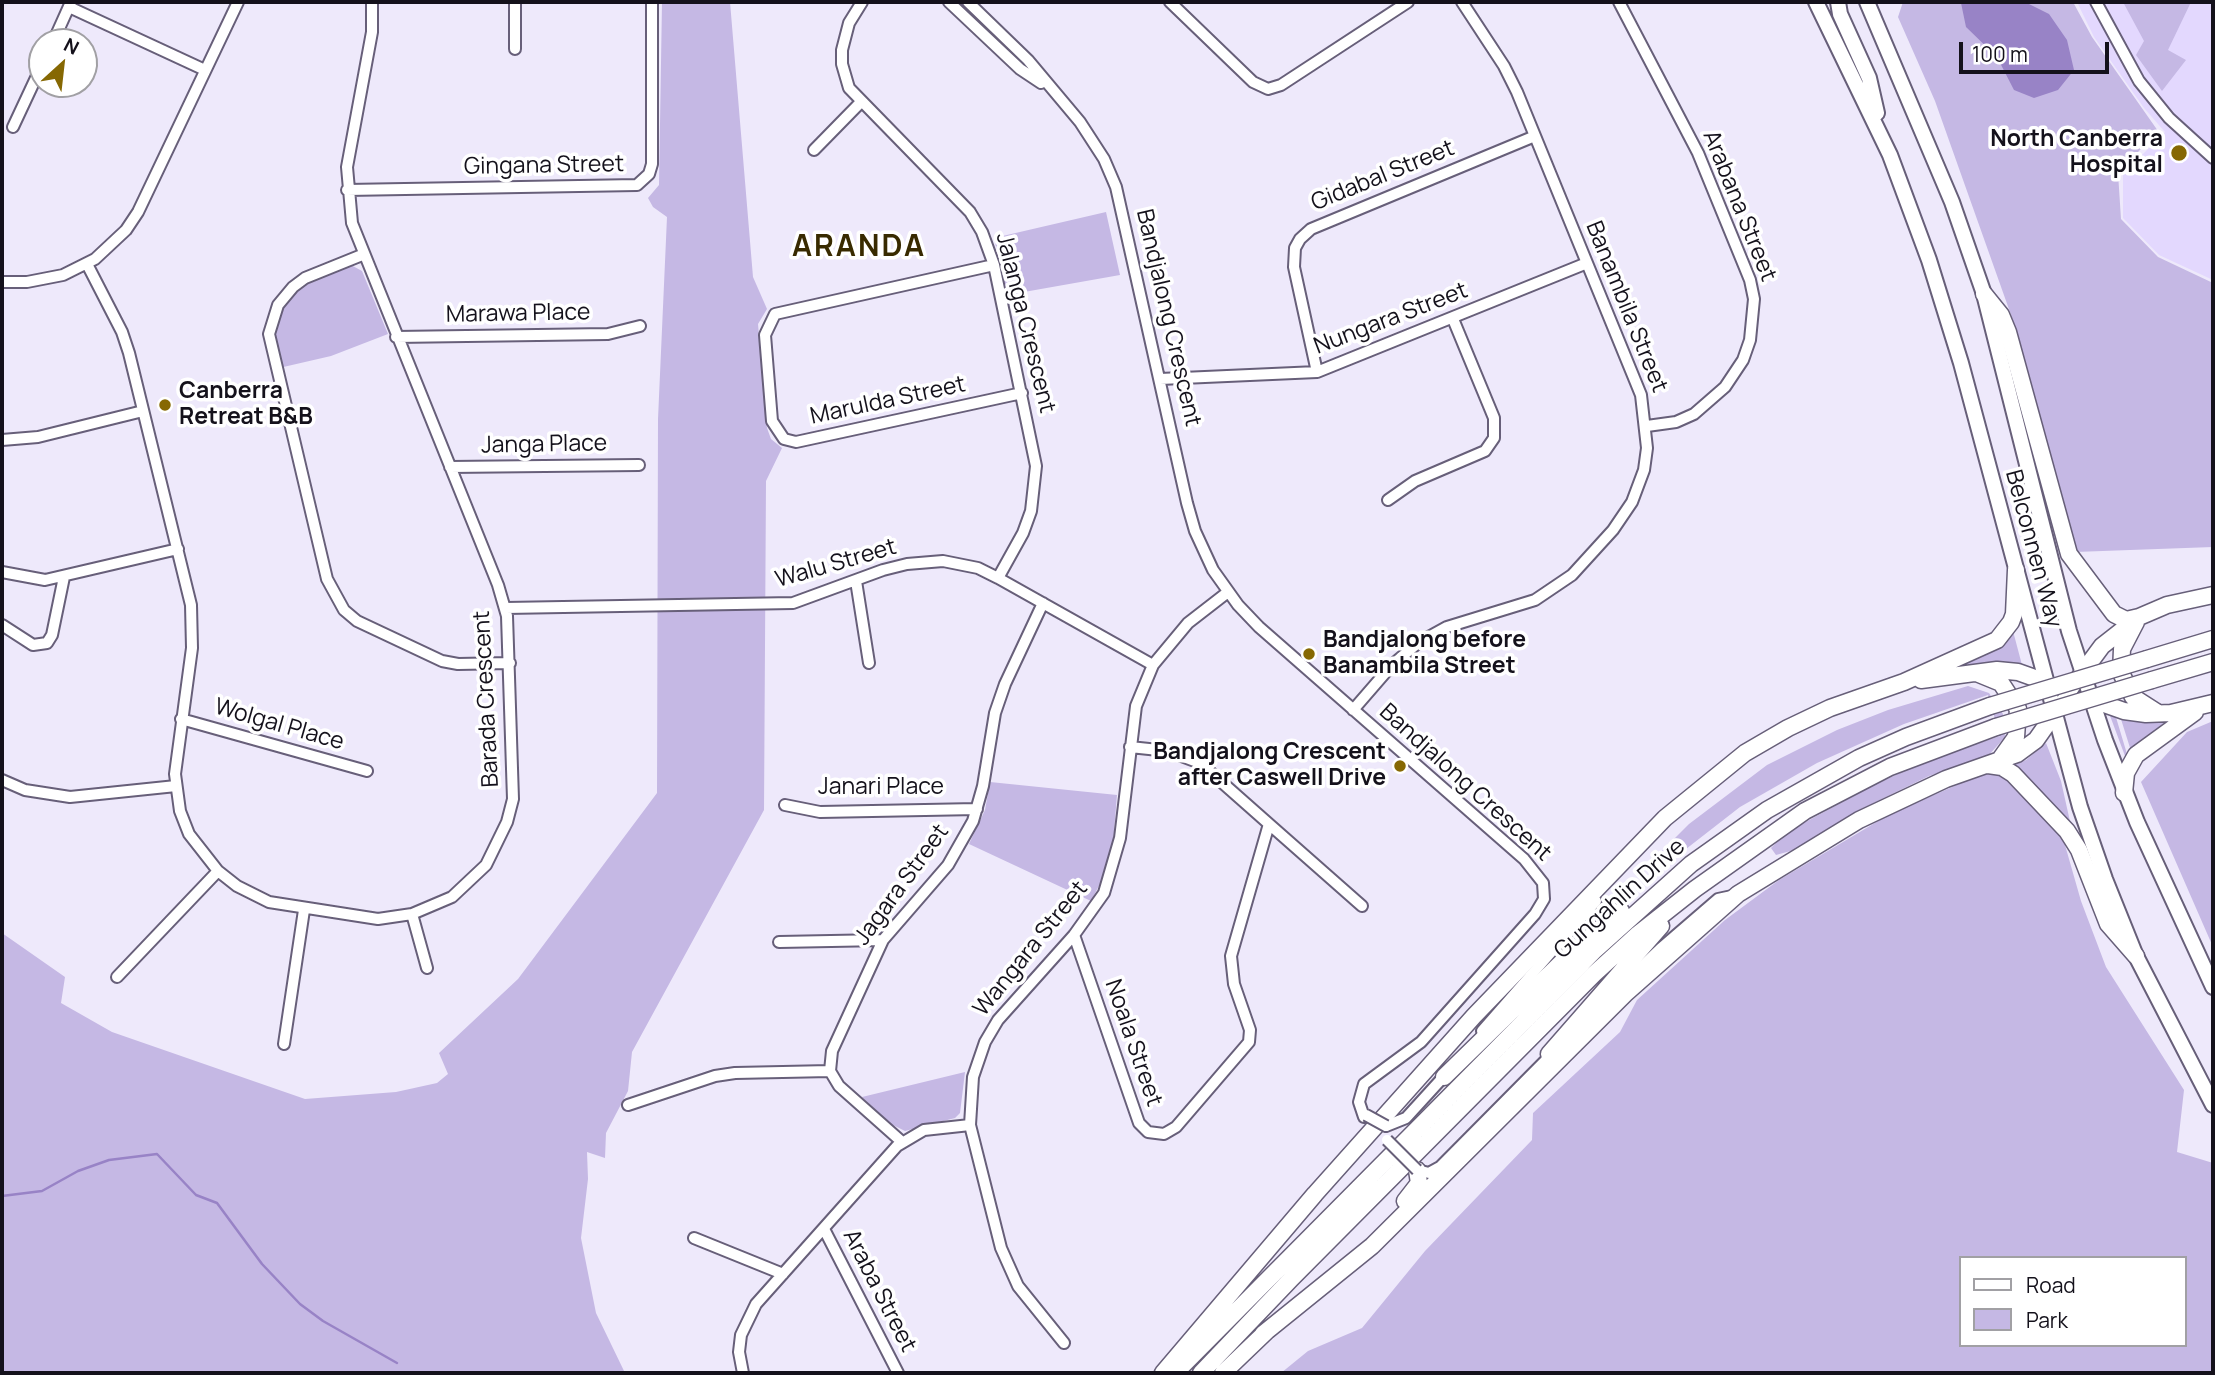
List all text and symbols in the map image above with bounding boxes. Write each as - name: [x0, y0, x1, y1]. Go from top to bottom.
- north arrow: [28, 28, 98, 98]
- scale bar: [1963, 28, 2114, 72]
- text: N: [60, 31, 84, 61]
- text: 100 m: [1972, 40, 2028, 68]
- place label: North Canberra Hospital: [1990, 126, 2163, 180]
- street label: Arabana Street: [1696, 127, 1782, 285]
- street label: Gidabal Street: [1307, 135, 1459, 217]
- marker: North Canberra Hospital: [2169, 143, 2189, 163]
- street label: Gingana Street: [464, 151, 624, 181]
- street label: Bandjalong Crescent: [1130, 207, 1206, 429]
- street label: Banambila Street: [1579, 217, 1673, 397]
- district label: ARANDA: [793, 230, 925, 266]
- street label: Jalanga Crescent: [989, 230, 1061, 416]
- street label: Nungara Street: [1310, 277, 1472, 361]
- street label: Marawa Place: [446, 299, 590, 329]
- street label: Marulda Street: [808, 371, 968, 431]
- place label: Canberra Retreat B&B: [179, 378, 313, 432]
- marker: Canberra Retreat B&B: [157, 397, 173, 413]
- street label: Janga Place: [481, 430, 607, 460]
- street label: Belconnen Way: [1999, 467, 2067, 631]
- street label: Walu Street: [772, 534, 900, 594]
- street label: Barada Crescent: [469, 610, 505, 788]
- place label: Bandjalong before Banambila Street: [1323, 627, 1526, 681]
- marker: Bandjalong before Banambila Street: [1301, 646, 1317, 662]
- street label: Wolgal Place: [211, 693, 347, 757]
- street label: Bandjalong Crescent: [1373, 699, 1557, 867]
- place label: Bandjalong Crescent after Caswell Drive: [1153, 739, 1386, 793]
- marker: Bandjalong Crescent after Caswell Drive: [1392, 758, 1408, 774]
- street label: Janari Place: [818, 774, 944, 802]
- street label: Jagara Street: [849, 819, 955, 951]
- street label: Gungahlin Drive: [1549, 833, 1691, 965]
- street label: Wangara Street: [968, 876, 1094, 1022]
- street label: Noala Street: [1098, 976, 1168, 1110]
- street label: Araba Street: [836, 1225, 922, 1357]
- legend: [1960, 1256, 2187, 1347]
- text: Road: [2026, 1271, 2076, 1299]
- text: Park: [2026, 1306, 2068, 1334]

